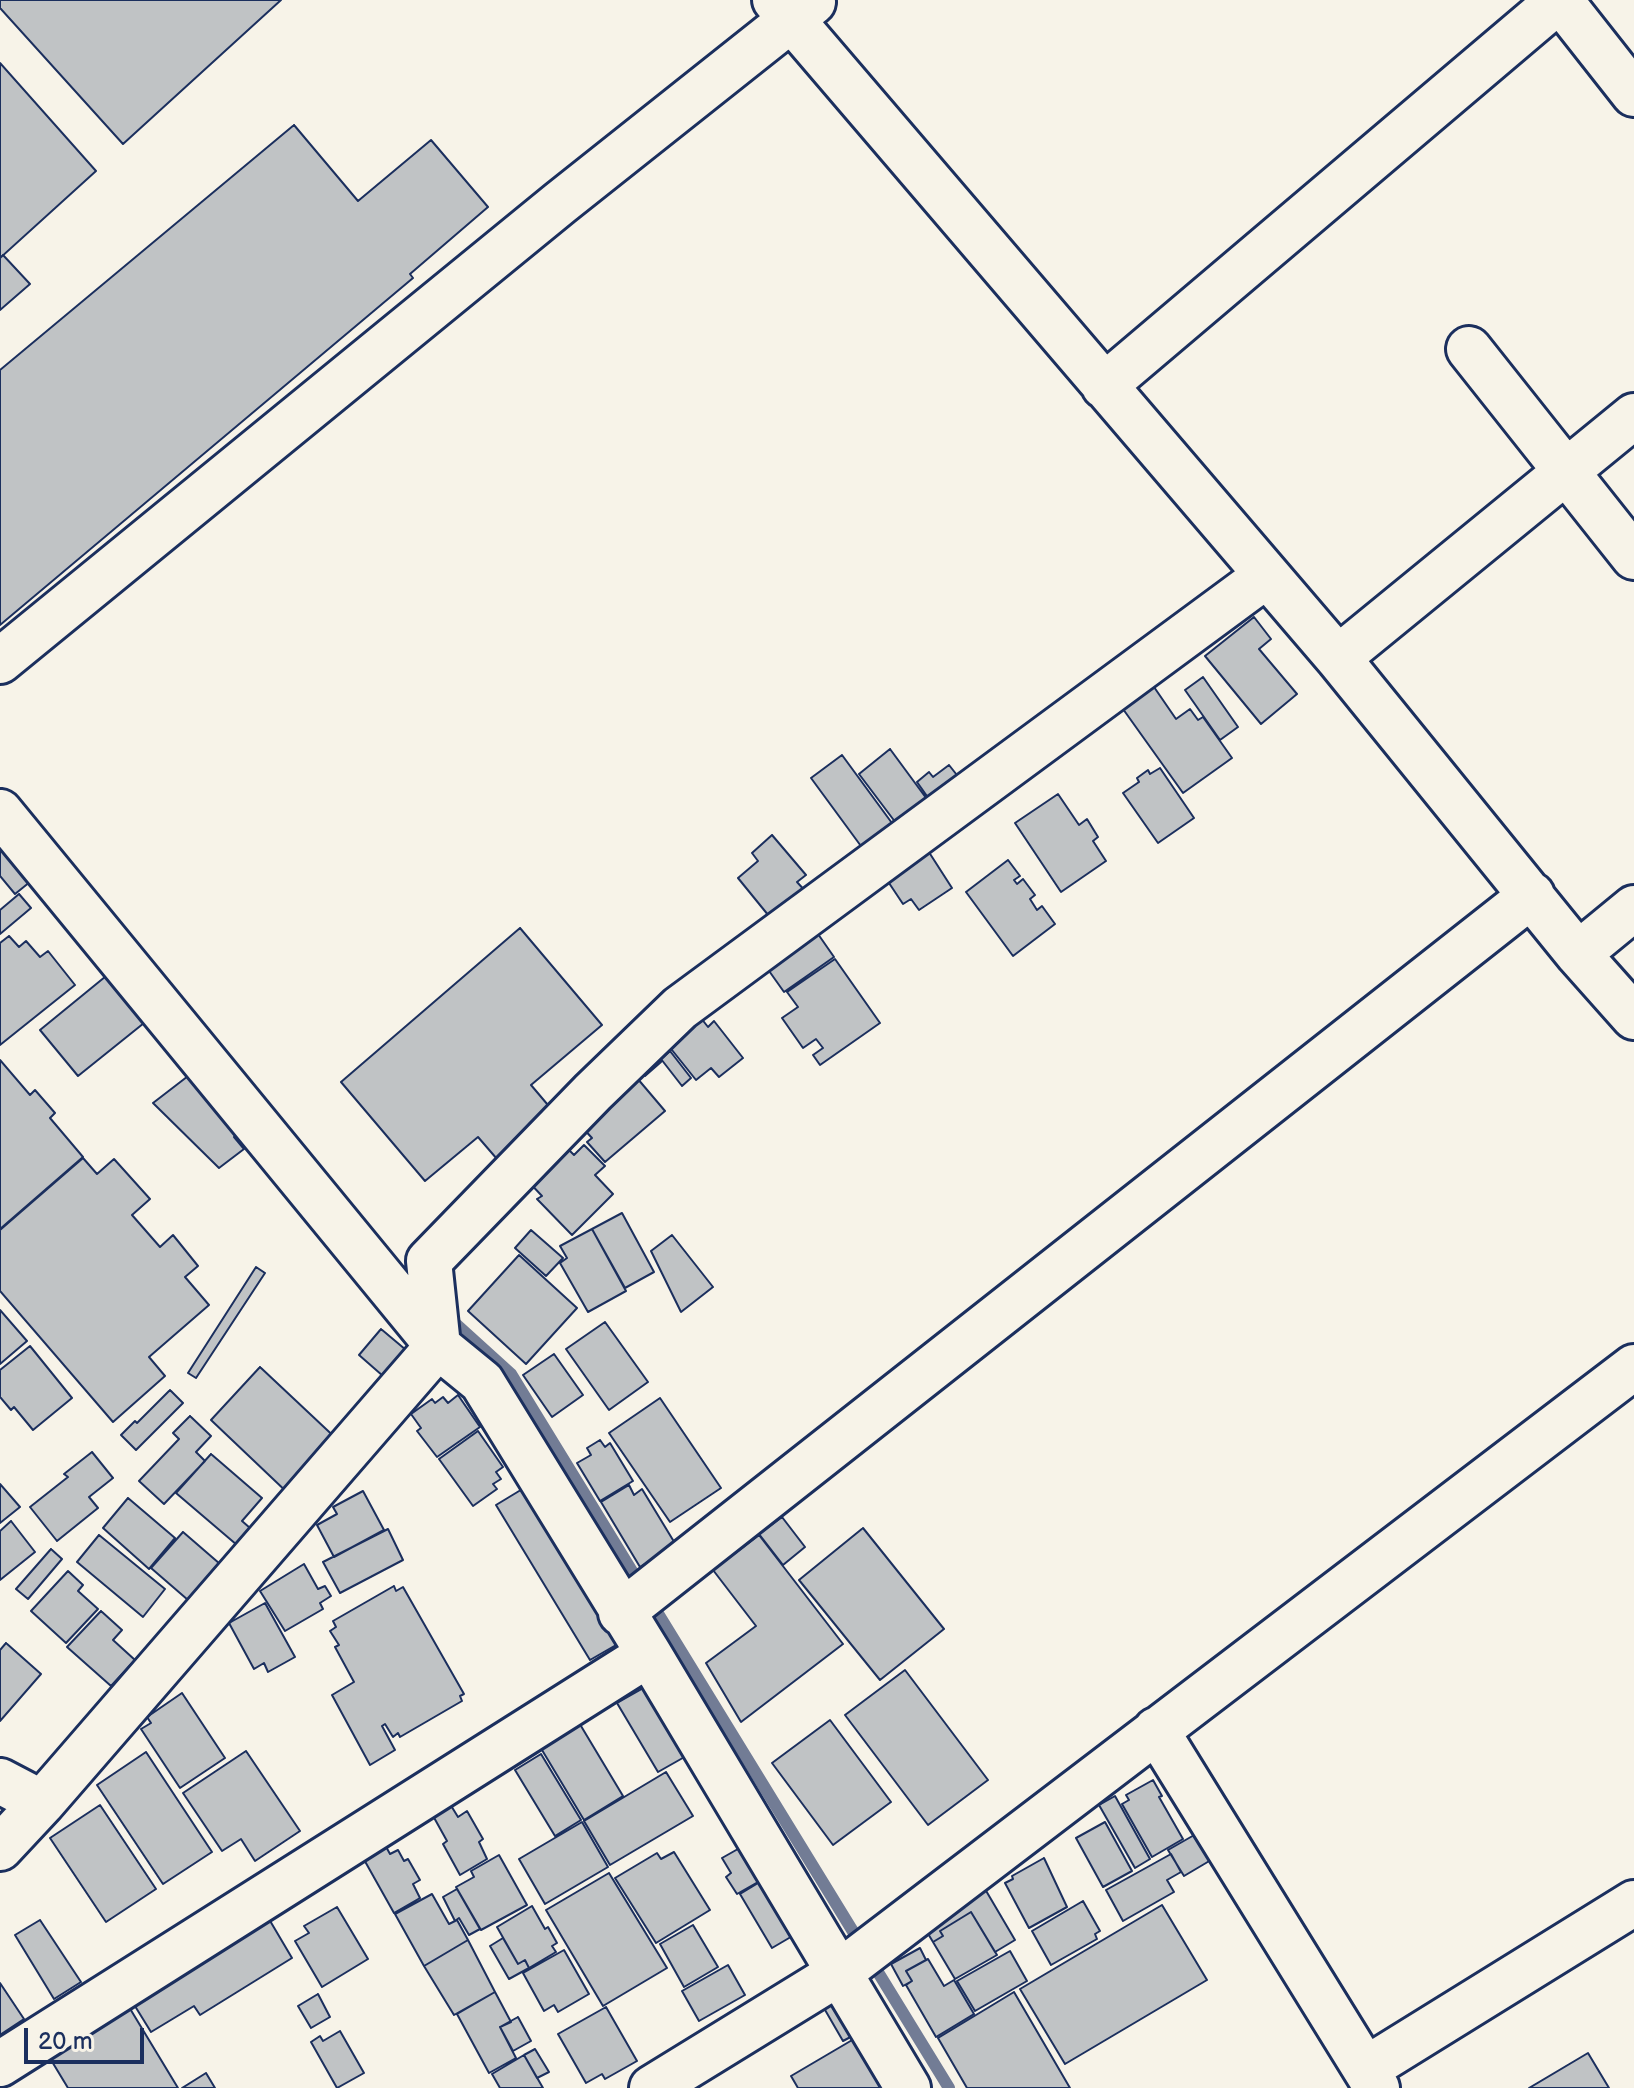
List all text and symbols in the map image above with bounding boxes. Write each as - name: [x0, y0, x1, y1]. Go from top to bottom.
- scale bar: [28, 2012, 148, 2062]
- text: 20 m: [38, 2027, 93, 2056]

